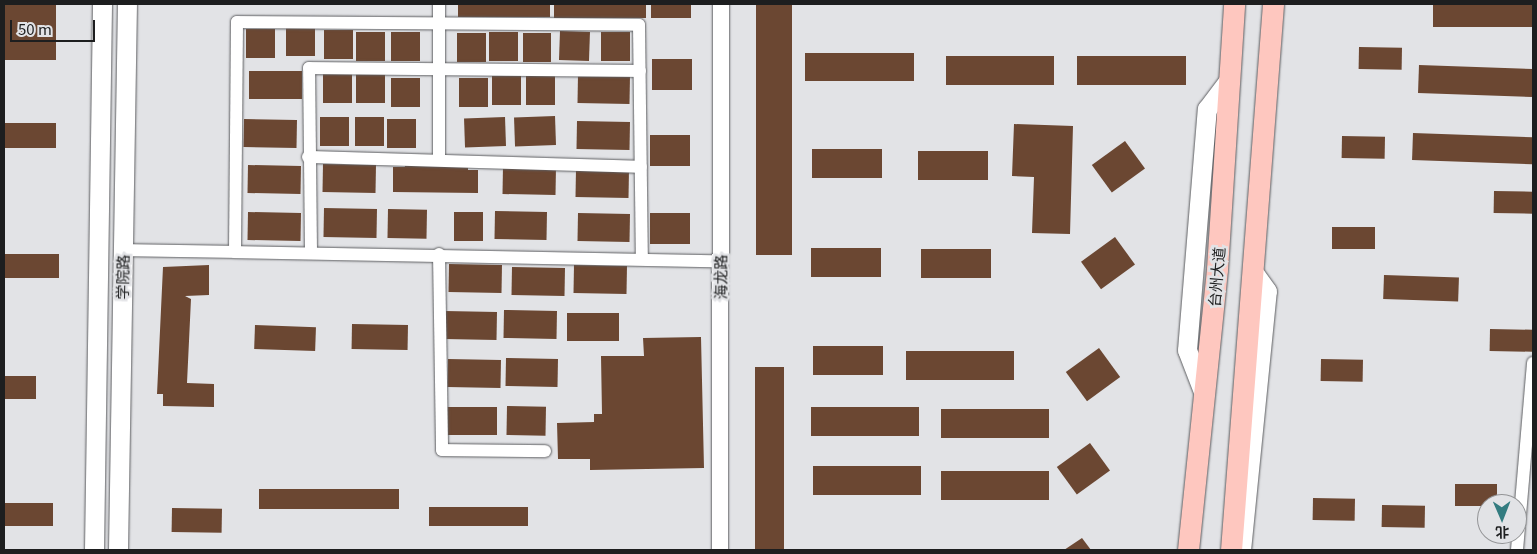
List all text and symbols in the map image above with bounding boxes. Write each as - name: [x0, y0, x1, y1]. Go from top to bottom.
- scale bar: [12, 10, 98, 42]
- text: 50 m: [18, 18, 52, 39]
- street label: 台州大道: [1204, 246, 1228, 308]
- street label: 学院路: [113, 254, 131, 300]
- street label: 海龙路: [711, 255, 729, 299]
- north arrow: [1477, 494, 1527, 544]
- text: 北: [1495, 523, 1509, 543]

